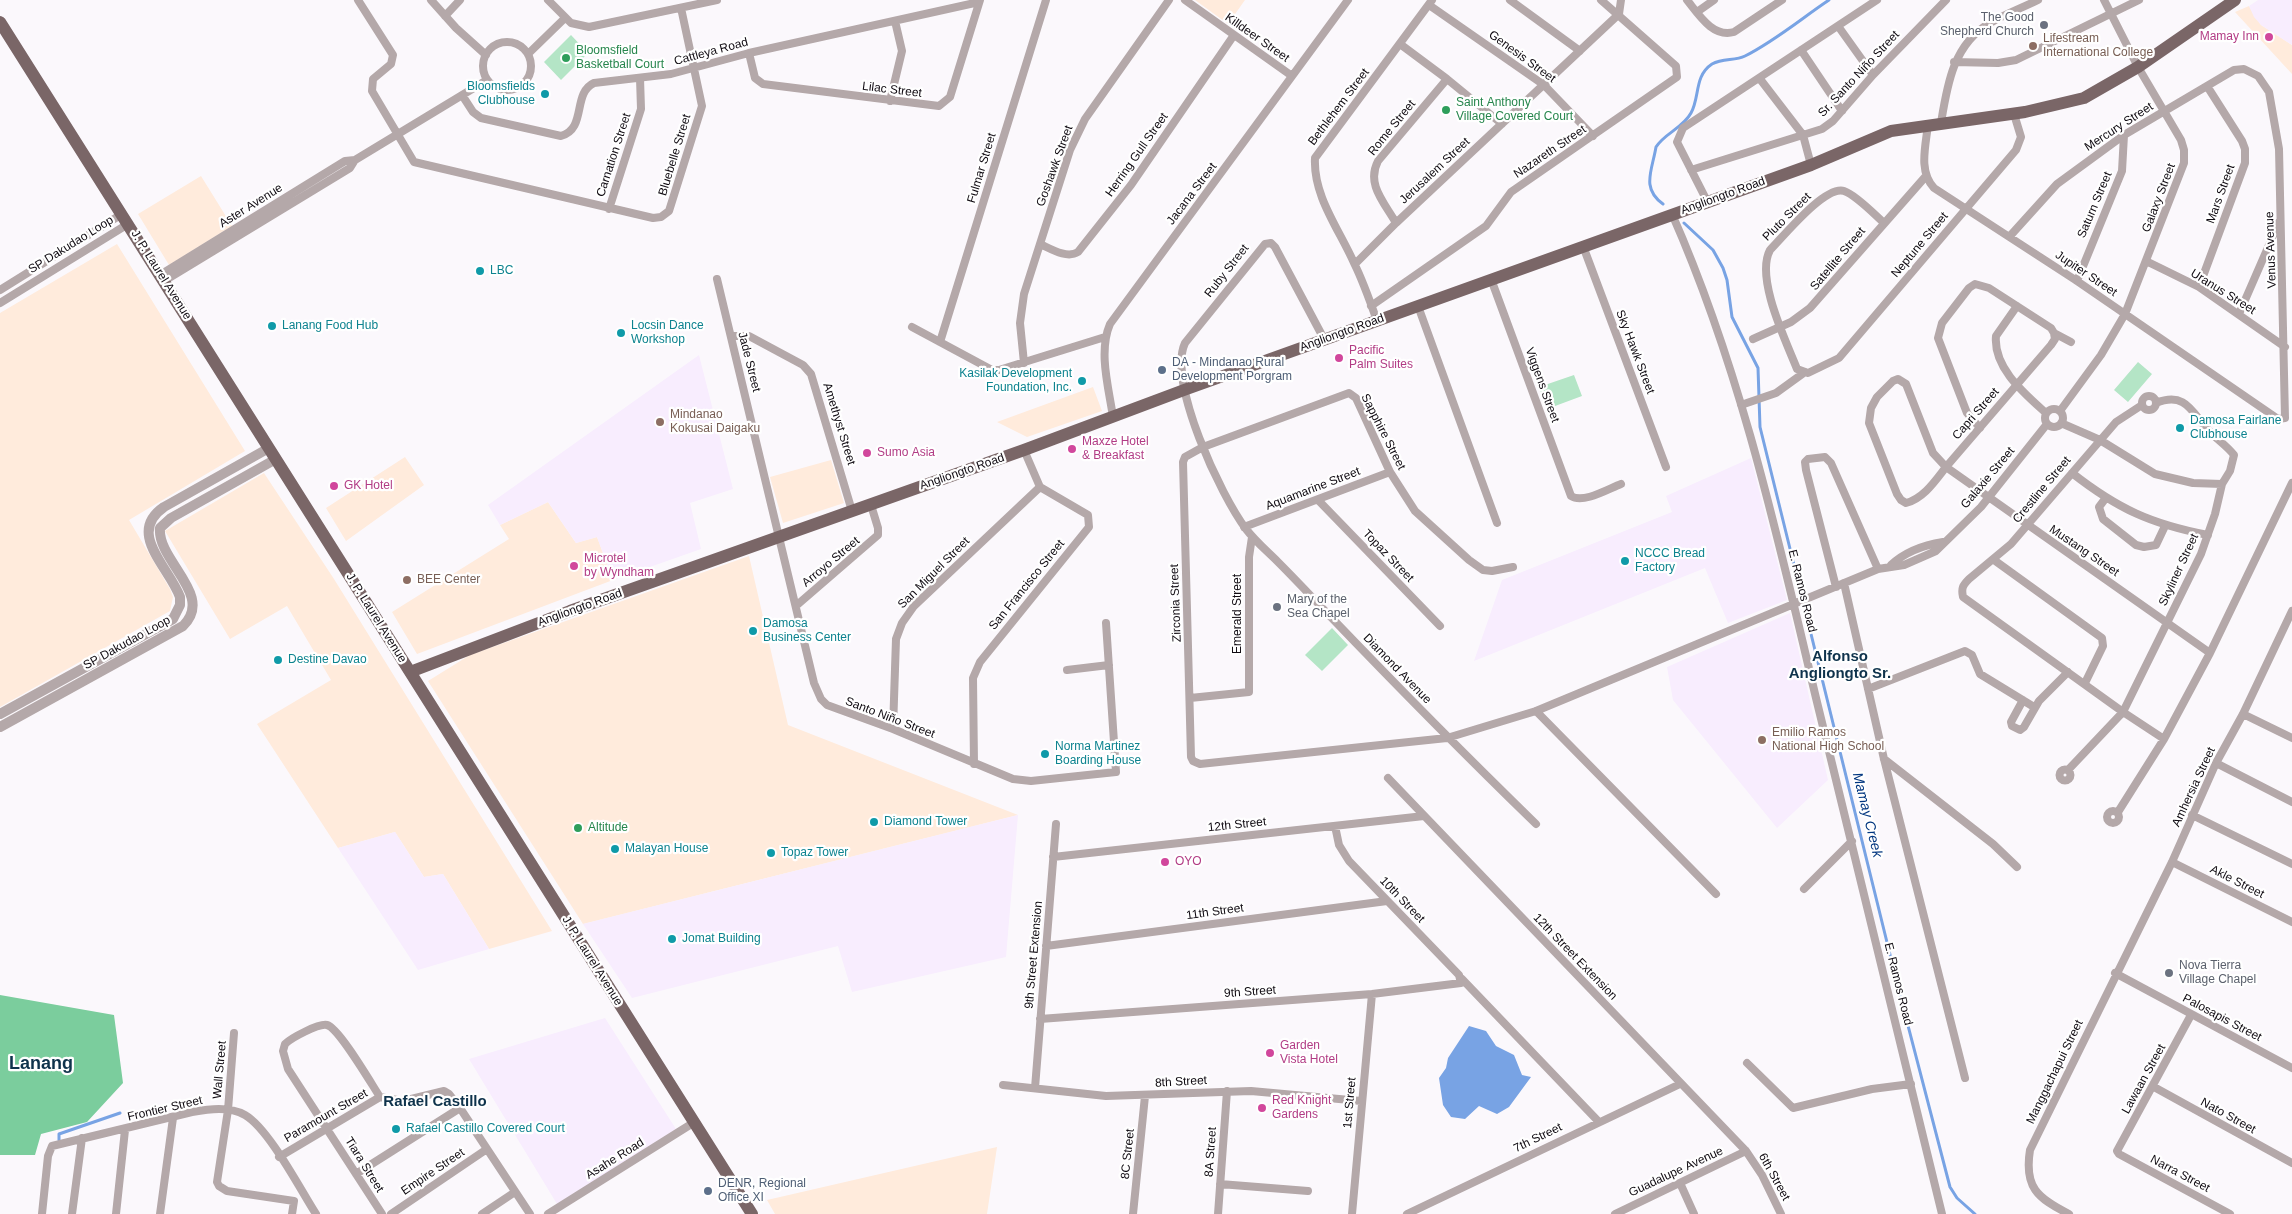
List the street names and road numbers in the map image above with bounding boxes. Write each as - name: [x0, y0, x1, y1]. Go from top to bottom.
- street label: Killdeer Street: [1222, 10, 1292, 66]
- street label: Genesis Street: [1486, 28, 1558, 86]
- street label: Sr. Santo Niño Street: [1815, 28, 1903, 120]
- street label: Cattleya Road: [672, 35, 750, 69]
- street label: Bethlehem Street: [1305, 66, 1373, 148]
- street label: Lilac Street: [861, 79, 923, 101]
- street label: Rome Street: [1365, 97, 1419, 159]
- street label: Mercury Street: [2082, 100, 2156, 154]
- street label: Herring Gull Street: [1103, 110, 1171, 200]
- street label: Carnation Street: [594, 111, 634, 199]
- street label: Bluebelle Street: [656, 112, 694, 198]
- street label: Goshawk Street: [1034, 123, 1076, 209]
- street label: Nazareth Street: [1511, 123, 1589, 181]
- street label: Fulmar Street: [964, 131, 1000, 205]
- street label: Jerusalem Street: [1397, 135, 1473, 207]
- street label: Jacana Street: [1164, 160, 1220, 228]
- street label: Galaxy Street: [2139, 161, 2179, 235]
- street label: Mars Street: [2204, 162, 2238, 226]
- street label: Saturn Street: [2075, 170, 2115, 240]
- street label: Angliongto Road: [1679, 174, 1767, 218]
- street label: Aster Avenue: [217, 181, 285, 231]
- street label: Pluto Street: [1760, 190, 1814, 244]
- street label: Neptune Street: [1889, 209, 1951, 281]
- street label: Venus Avenue: [2262, 211, 2280, 289]
- street label: SP Dakudao Loop: [26, 213, 116, 277]
- street label: Satellite Street: [1807, 224, 1869, 294]
- street label: J. P. Laurel Avenue: [128, 228, 194, 322]
- street label: Ruby Street: [1202, 242, 1252, 300]
- street label: Jupiter Street: [2052, 248, 2120, 300]
- street label: Uranus Street: [2188, 266, 2258, 318]
- street label: Sky Hawk Street: [1612, 308, 1658, 396]
- street label: Angliongto Road: [1298, 311, 1386, 355]
- street label: Jade Street: [735, 330, 763, 394]
- street label: Viggens Street: [1522, 346, 1562, 424]
- street label: Amethyst Street: [820, 381, 858, 467]
- street label: Capri Street: [1950, 385, 2002, 443]
- street label: Sapphire Street: [1358, 392, 1408, 472]
- street label: Galaxie Street: [1958, 444, 2018, 512]
- street label: Angliongto Road: [918, 451, 1006, 493]
- street label: Crestline Street: [2010, 454, 2074, 526]
- street label: Aquamarine Street: [1264, 464, 1362, 514]
- street label: Mustang Street: [2046, 522, 2122, 580]
- street label: Topaz Street: [1359, 527, 1417, 585]
- street label: Skyliner Street: [2156, 532, 2202, 608]
- street label: Arroyo Street: [799, 534, 863, 590]
- street label: San Miguel Street: [895, 534, 973, 612]
- street label: San Francisco Street: [986, 537, 1068, 633]
- street label: E. Ramos Road: [1785, 548, 1819, 634]
- street label: Zirconia Street: [1167, 564, 1185, 642]
- street label: J. P. Laurel Avenue: [343, 571, 409, 665]
- street label: Emerald Street: [1231, 574, 1245, 654]
- street label: Angliongto Road: [536, 586, 624, 630]
- street label: SP Dakudao Loop: [81, 613, 173, 673]
- street label: Diamond Avenue: [1360, 631, 1434, 707]
- street label: Santo Niño Street: [843, 694, 937, 742]
- street label: Amhersia Street: [2169, 745, 2219, 829]
- street label: 12th Street: [1207, 815, 1267, 835]
- street label: Akle Street: [2208, 862, 2266, 902]
- street label: 10th Street: [1376, 874, 1428, 926]
- street label: 9th Street Extension: [1022, 901, 1046, 1009]
- street label: 11th Street: [1185, 901, 1245, 923]
- street label: 12th Street Extension: [1530, 911, 1620, 1003]
- street label: J. P. Laurel Avenue: [559, 914, 625, 1008]
- street label: E. Ramos Road: [1881, 941, 1915, 1027]
- street label: 9th Street: [1224, 983, 1276, 1001]
- street label: Palosapis Street: [2180, 991, 2264, 1045]
- street label: Manggachapui Street: [2024, 1018, 2086, 1126]
- street label: Wall Street: [210, 1040, 230, 1100]
- street label: Lawaan Street: [2119, 1042, 2169, 1116]
- street label: 8th Street: [1155, 1073, 1207, 1091]
- street label: 1st Street: [1341, 1077, 1359, 1129]
- street label: Paramount Street: [282, 1086, 370, 1146]
- street label: Frontier Street: [126, 1093, 204, 1125]
- street label: Nato Street: [2198, 1095, 2258, 1137]
- street label: 7th Street: [1511, 1120, 1565, 1156]
- street label: 8A Street: [1202, 1127, 1220, 1177]
- street label: 8C Street: [1118, 1128, 1138, 1180]
- street label: Tiara Street: [341, 1135, 387, 1195]
- street label: Asahe Road: [583, 1135, 647, 1183]
- street label: Guadalupe Avenue: [1626, 1144, 1726, 1200]
- street label: Empire Street: [399, 1146, 467, 1198]
- street label: 6th Street: [1755, 1151, 1793, 1203]
- street label: Narra Street: [2148, 1152, 2212, 1196]

